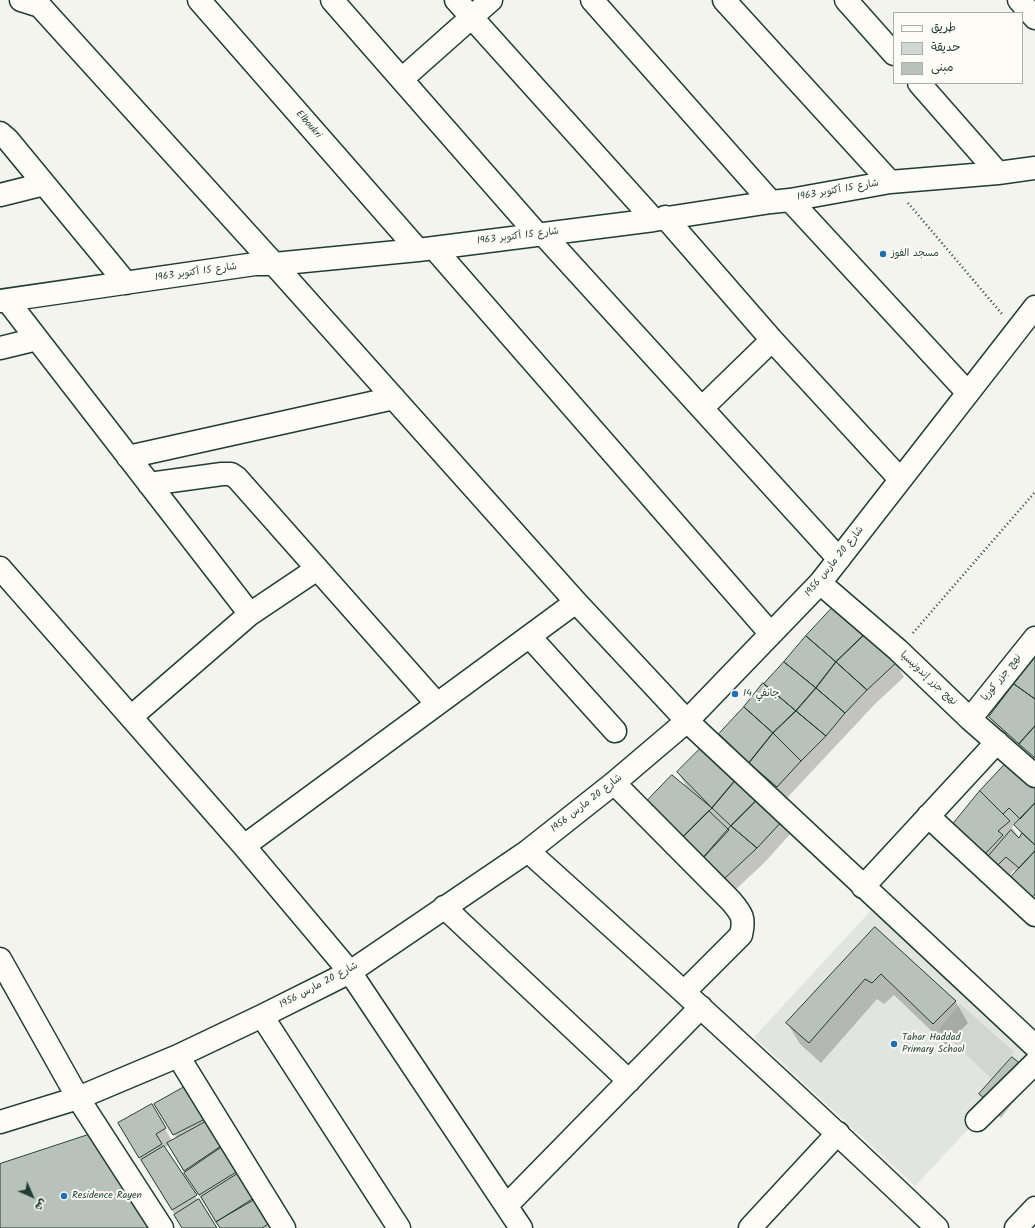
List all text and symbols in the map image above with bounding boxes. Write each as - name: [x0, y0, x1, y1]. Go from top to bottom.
- legend: [893, 12, 1023, 84]
- text: طريق: [931, 18, 956, 37]
- text: حديقة: [931, 38, 960, 57]
- text: مبنى: [931, 58, 954, 77]
- street label: Elboukri: [293, 109, 323, 141]
- street label: شارع 15 أكتوبر 1963: [796, 178, 880, 204]
- street label: شارع 15 أكتوبر 1963: [476, 226, 560, 248]
- place label: مسجد الفوز: [891, 248, 939, 260]
- marker: مسجد الفوز: [878, 249, 888, 259]
- street label: شارع 15 أكتوبر 1963: [154, 261, 238, 285]
- street label: شارع 20 مارس 1956: [803, 524, 867, 600]
- street label: نهج جزر إندونيسيا: [897, 650, 959, 708]
- street label: نهج جزر كوريا: [980, 652, 1024, 704]
- place label: 14 جانفي: [743, 688, 779, 700]
- marker: 14 جانفي: [730, 689, 740, 699]
- street label: شارع 20 مارس 1956: [549, 772, 625, 836]
- street label: شارع 20 مارس 1956: [278, 960, 360, 1012]
- place label: Tahar Haddad Primary School: [902, 1032, 964, 1056]
- marker: Tahar Haddad Primary School: [889, 1039, 899, 1049]
- north arrow: [12, 1176, 52, 1216]
- place label: Residence Rayen: [72, 1190, 142, 1202]
- marker: Residence Rayen: [59, 1191, 69, 1201]
- text: ش: [30, 1194, 51, 1215]

